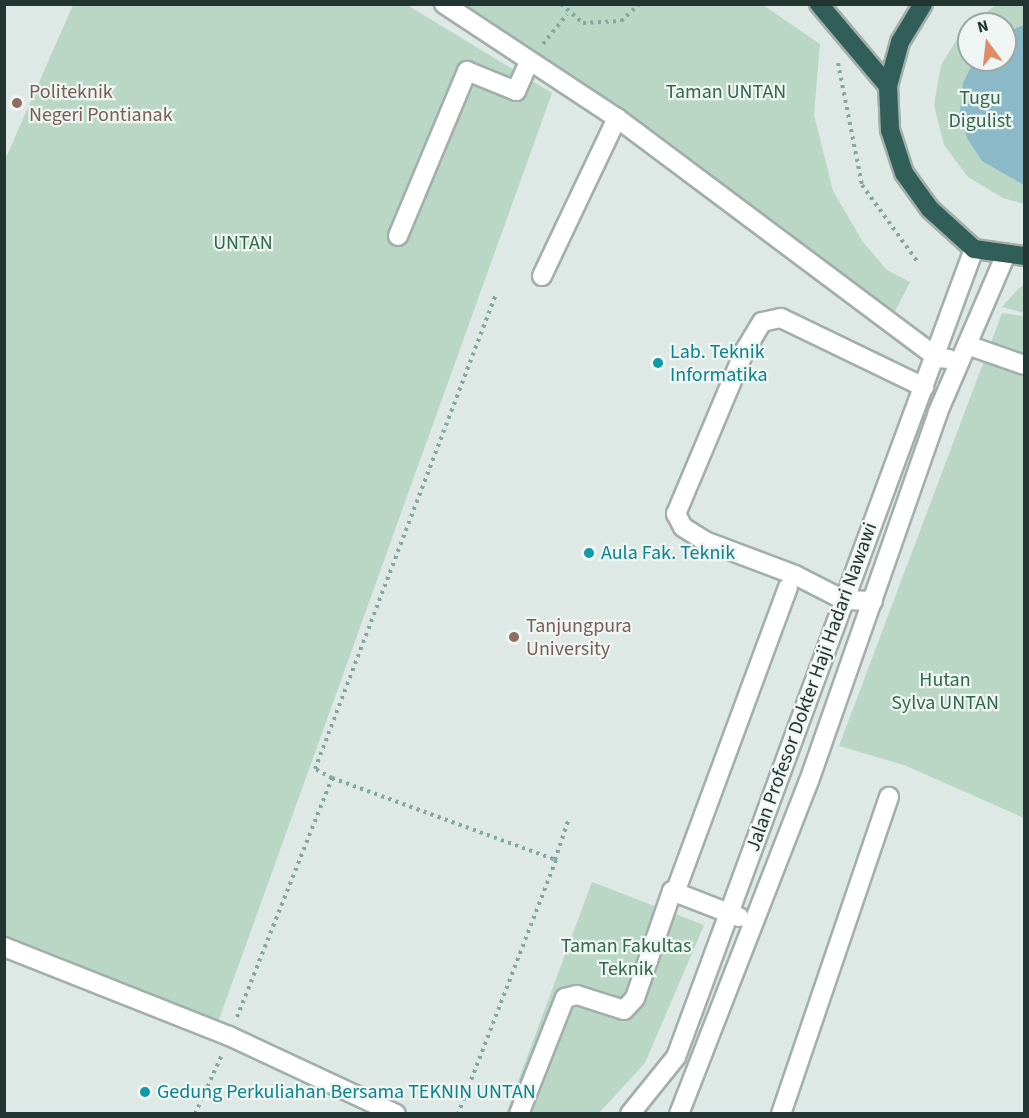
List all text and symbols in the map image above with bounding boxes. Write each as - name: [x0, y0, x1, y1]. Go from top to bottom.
- north arrow: [957, 12, 1017, 72]
- text: N: [975, 15, 991, 39]
- place label: Politeknik Negeri Pontianak: [29, 80, 173, 127]
- park label: Taman UNTAN: [666, 80, 786, 104]
- park label: Tugu Digulist: [949, 86, 1011, 133]
- marker: Politeknik Negeri Pontianak: [10, 96, 24, 110]
- park label: UNTAN: [213, 231, 273, 255]
- place label: Lab. Teknik Informatika: [670, 340, 767, 387]
- marker: Lab. Teknik Informatika: [651, 356, 665, 370]
- street label: Jalan Profesor Dokter Haji Hadari Nawawi: [741, 519, 883, 855]
- place label: Aula Fak. Teknik: [601, 541, 735, 565]
- marker: Aula Fak. Teknik: [582, 546, 596, 560]
- place label: Tanjungpura University: [526, 614, 632, 661]
- marker: Tanjungpura University: [507, 630, 521, 644]
- park label: Hutan Sylva UNTAN: [891, 669, 999, 716]
- park label: Taman Fakultas Teknik: [561, 935, 691, 982]
- place label: Gedung Perkuliahan Bersama TEKNIN UNTAN: [157, 1080, 536, 1104]
- marker: Gedung Perkuliahan Bersama TEKNIN UNTAN: [138, 1085, 152, 1099]

